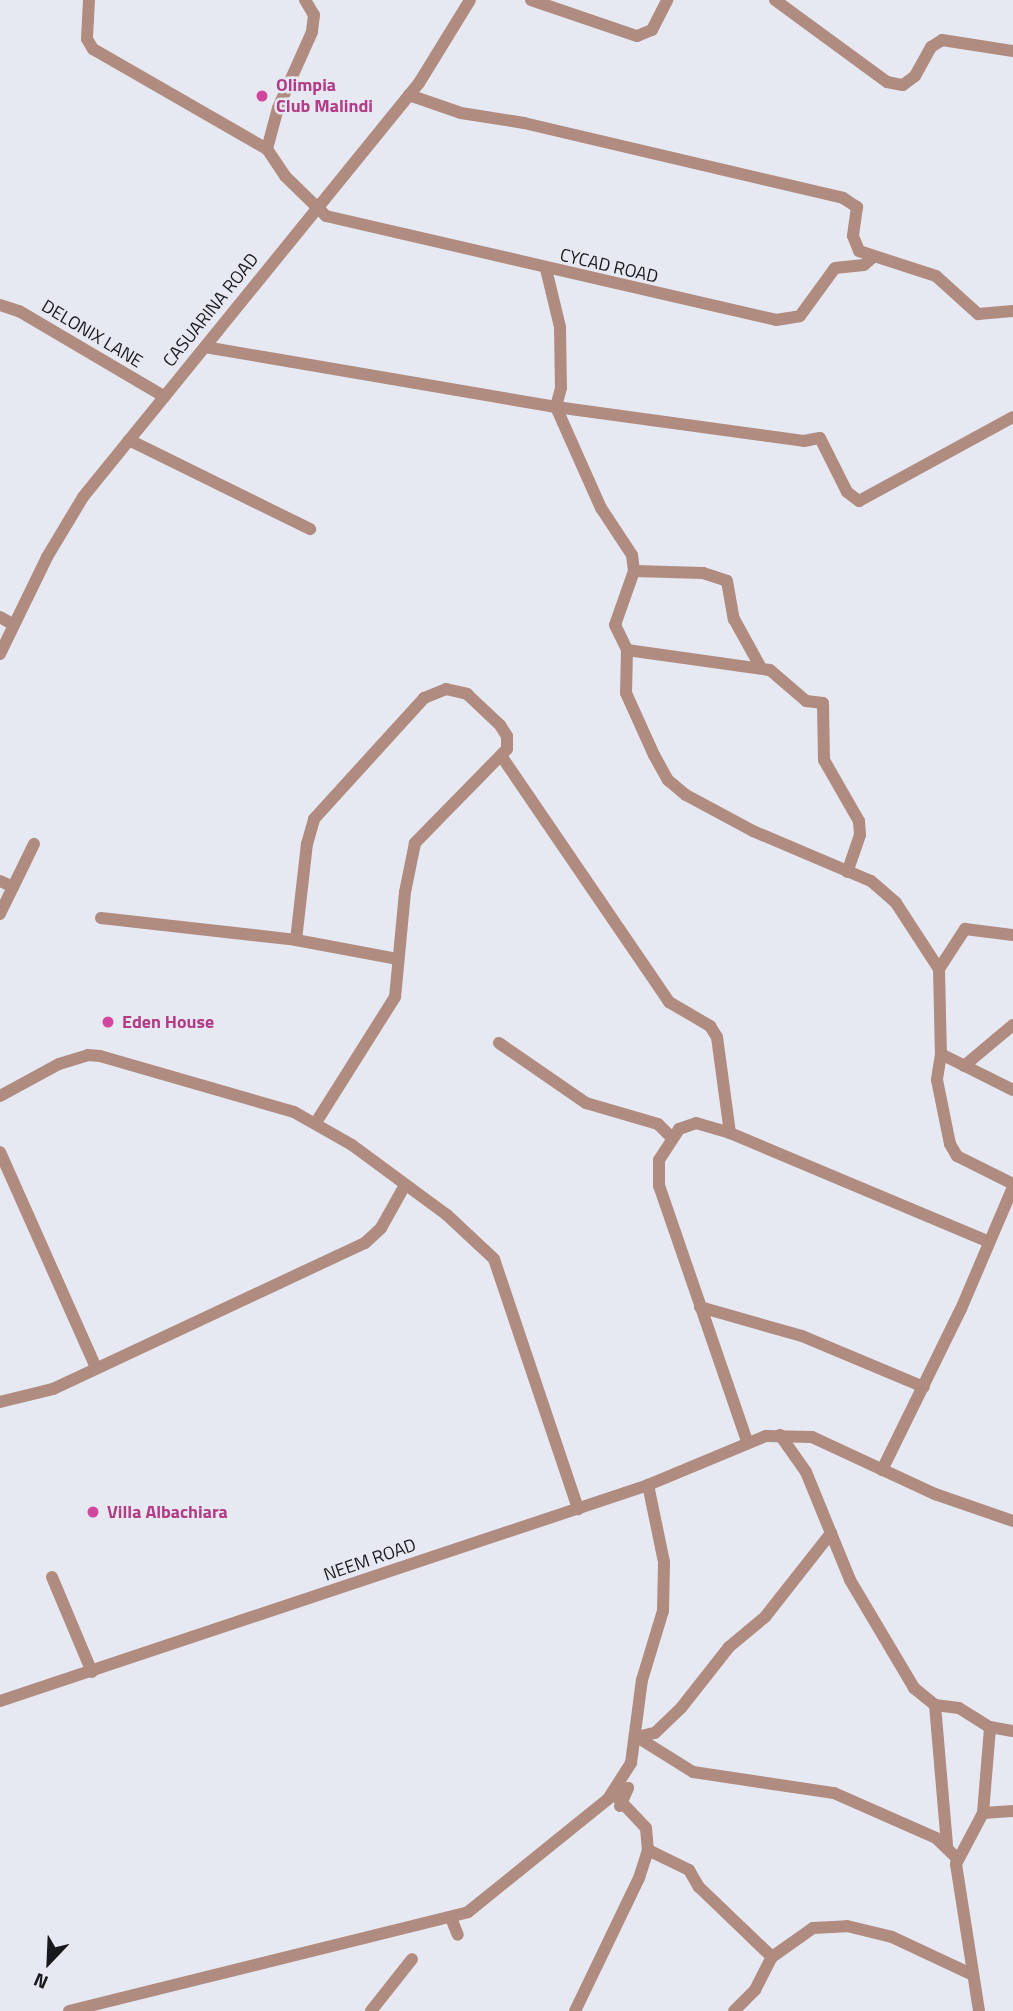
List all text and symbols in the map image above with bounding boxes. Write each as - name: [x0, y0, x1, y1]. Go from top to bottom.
- place label: Olimpia Club Malindi: [276, 75, 373, 118]
- marker: Olimpia Club Malindi: [254, 88, 270, 104]
- street label: CYCAD ROAD: [558, 244, 660, 288]
- street label: CASUARINA ROAD: [159, 249, 263, 371]
- street label: DELONIX LANE: [38, 295, 146, 373]
- place label: Eden House: [122, 1011, 214, 1033]
- marker: Eden House: [100, 1014, 116, 1030]
- place label: Villa Albachiara: [107, 1501, 228, 1523]
- marker: Villa Albachiara: [85, 1504, 101, 1520]
- street label: NEEM ROAD: [321, 1534, 419, 1586]
- north arrow: [14, 1927, 84, 1997]
- text: N: [29, 1966, 52, 1998]

